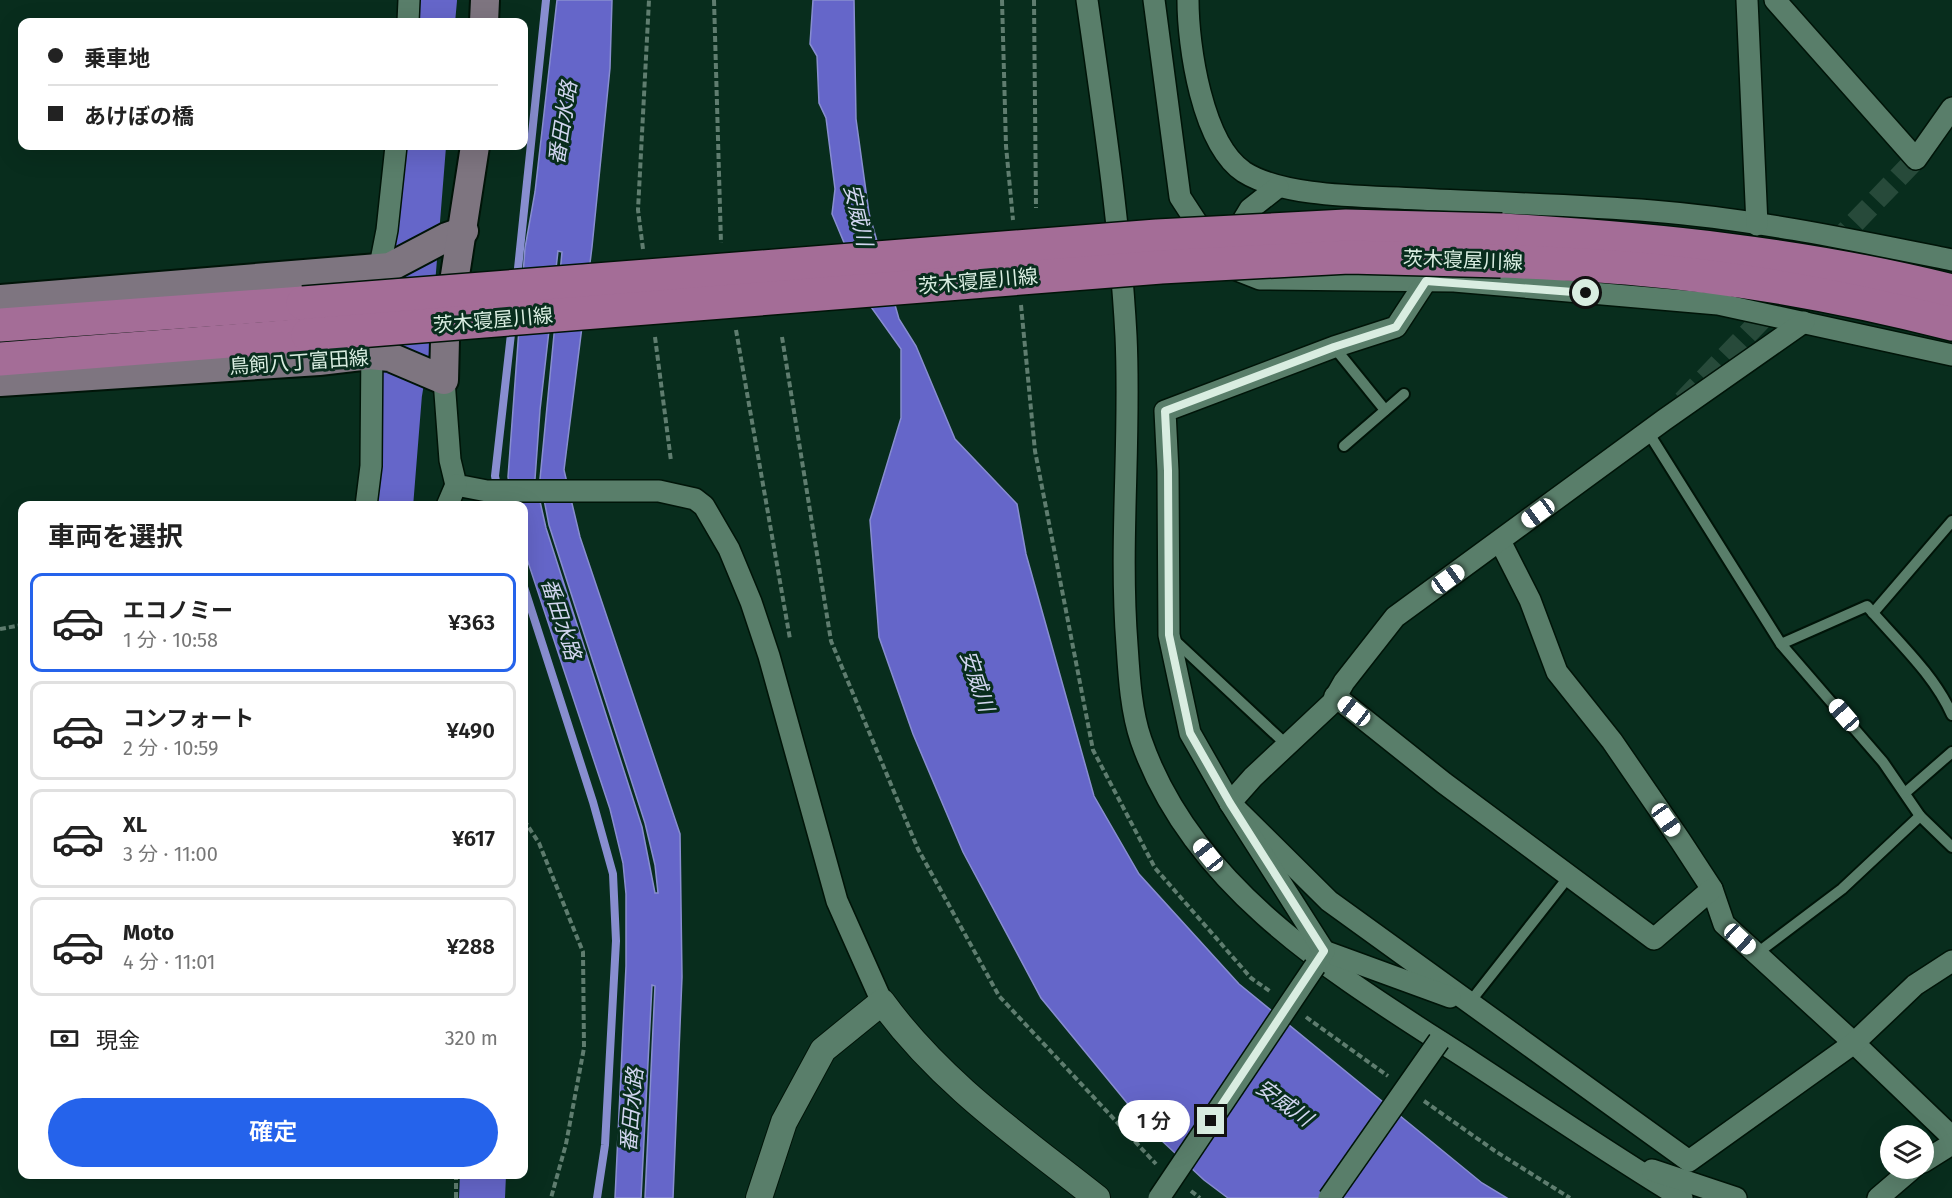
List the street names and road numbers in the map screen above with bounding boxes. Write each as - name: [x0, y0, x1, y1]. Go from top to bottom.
- street label: 茨木寝屋川線: [1403, 246, 1523, 274]
- street label: 茨木寝屋川線: [917, 264, 1039, 298]
- street label: 茨木寝屋川線: [432, 303, 554, 337]
- street label: 鳥飼八丁富田線: [228, 345, 370, 379]

